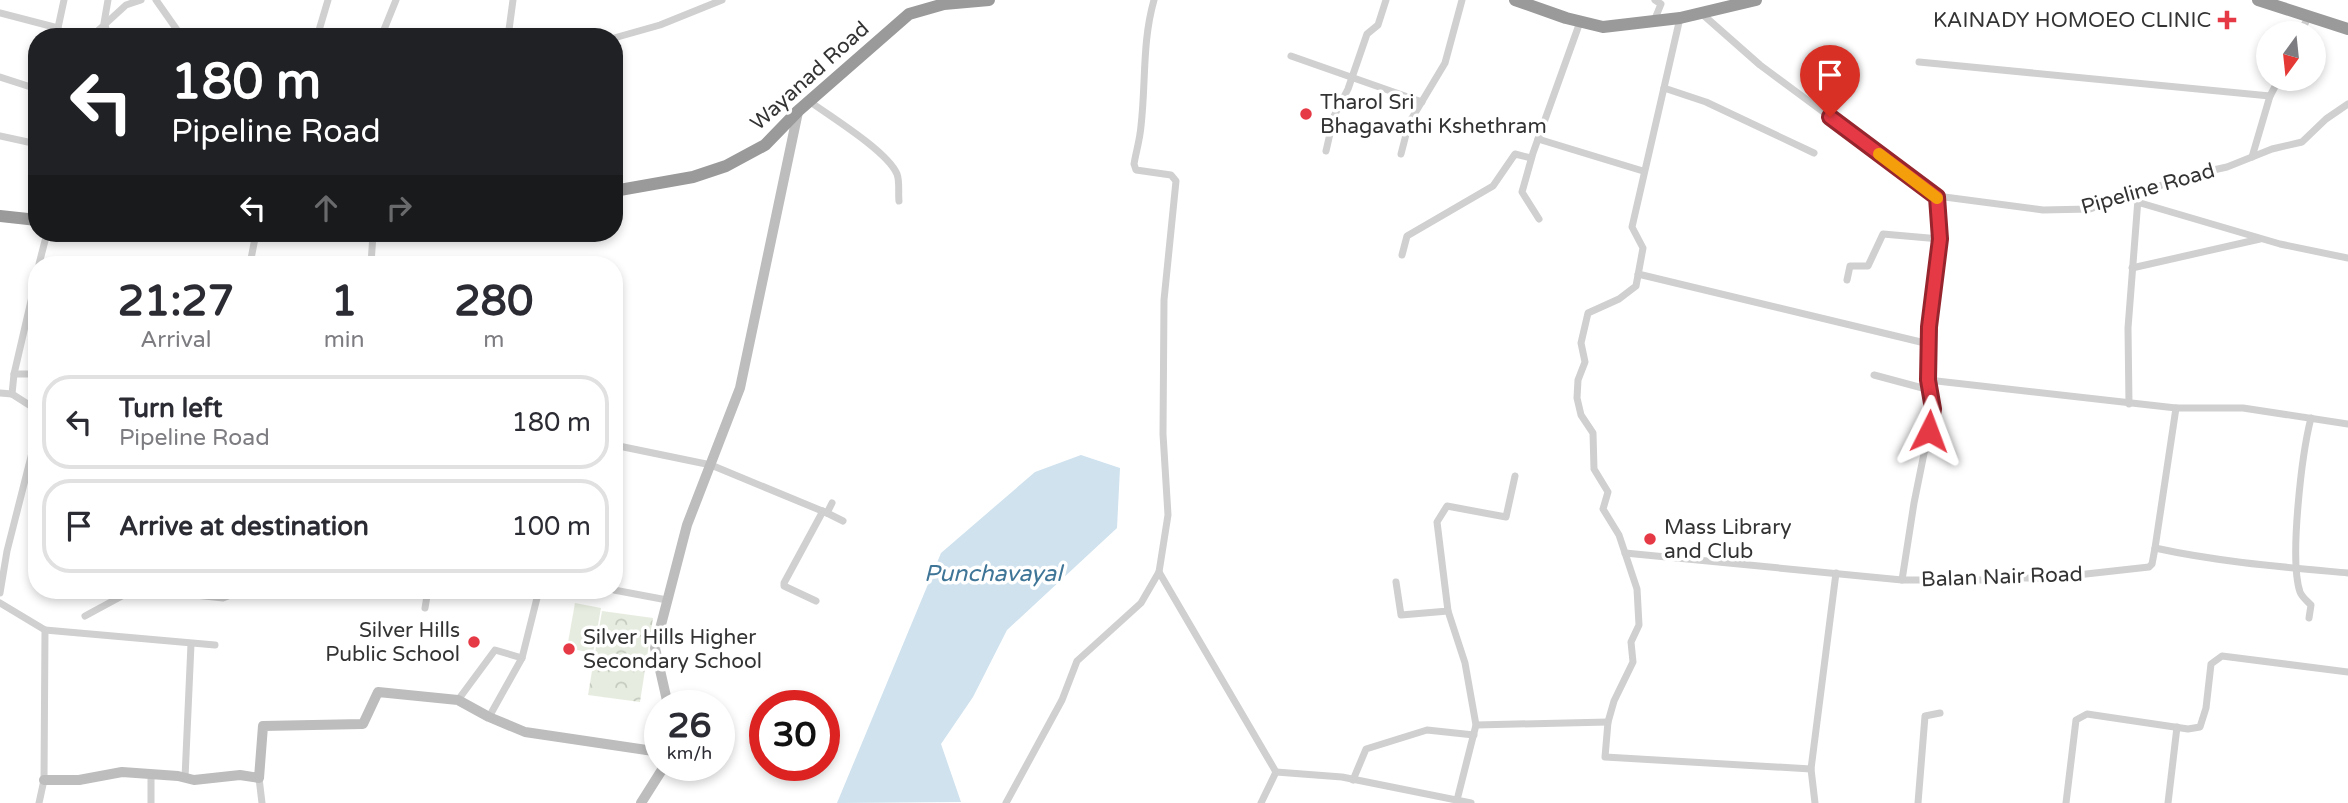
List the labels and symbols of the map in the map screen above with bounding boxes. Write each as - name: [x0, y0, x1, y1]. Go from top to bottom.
- place label: KAINADY HOMOEO CLINIC: [1933, 8, 2211, 33]
- marker: KAINADY HOMOEO CLINIC: [2217, 10, 2237, 30]
- street label: Wayanad Road: [746, 16, 874, 136]
- north arrow: [2256, 21, 2326, 91]
- pin: [1800, 45, 1860, 117]
- place label: Tharol Sri Bhagavathi Kshethram: [1320, 90, 1547, 139]
- marker: Tharol Sri Bhagavathi Kshethram: [1298, 106, 1314, 122]
- street label: Pipeline Road: [2078, 158, 2218, 220]
- position arrow: [1892, 394, 1966, 468]
- place label: Mass Library and Club: [1664, 515, 1791, 564]
- marker: Mass Library and Club: [1642, 531, 1658, 547]
- water label: Punchavayal: [924, 560, 1064, 588]
- street label: Balan Nair Road: [1921, 562, 2083, 592]
- place label: Silver Hills Public School: [325, 618, 460, 667]
- place label: Silver Hills Higher Secondary School: [583, 625, 762, 674]
- marker: Silver Hills Public School: [466, 634, 482, 650]
- marker: Silver Hills Higher Secondary School: [561, 641, 577, 657]
- speed limit sign: 30: [749, 690, 840, 781]

